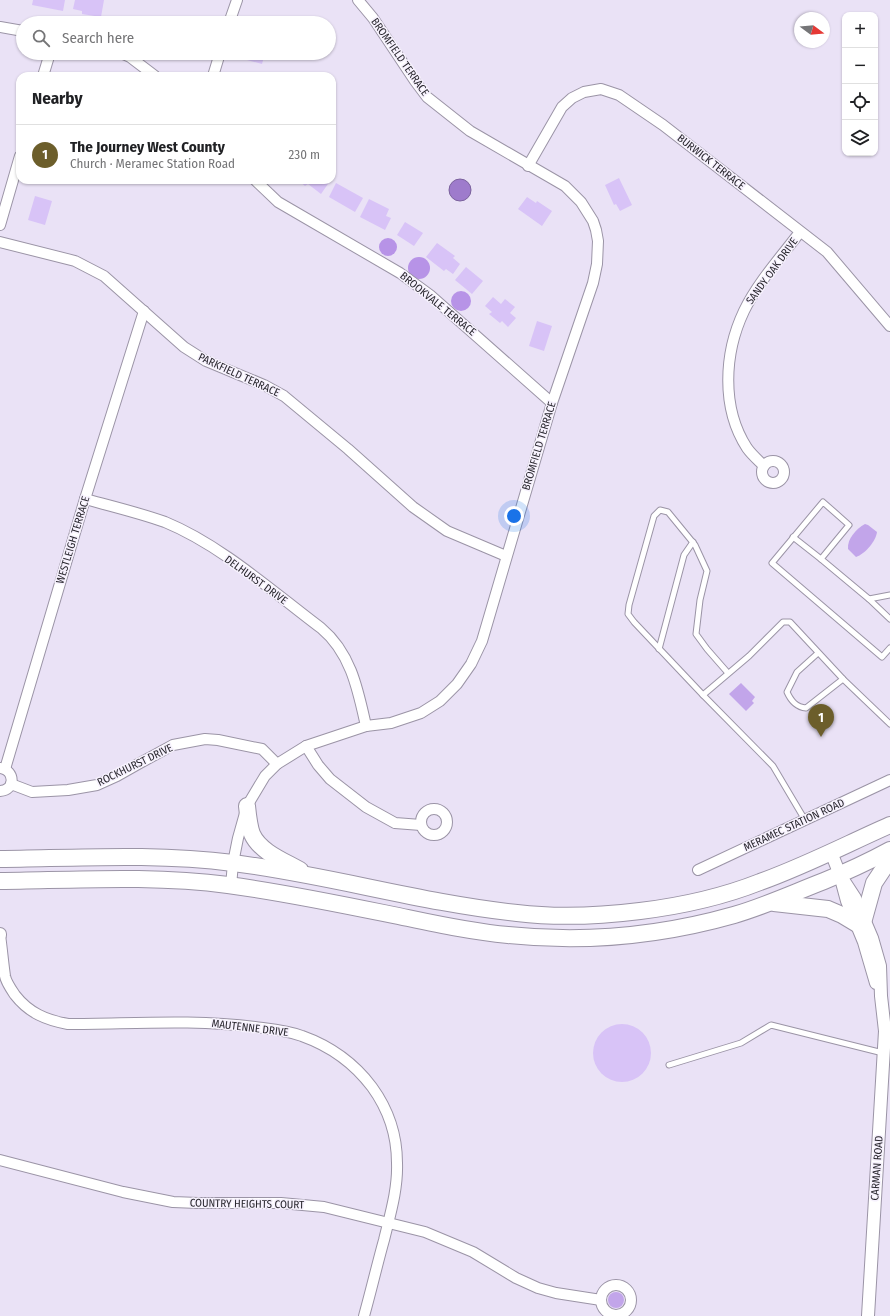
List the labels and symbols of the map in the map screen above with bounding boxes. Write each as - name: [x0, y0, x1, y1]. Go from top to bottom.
- north arrow: [794, 12, 830, 48]
- street label: BROMFIELD TERRACE: [368, 16, 432, 98]
- street label: BURWICK TERRACE: [675, 132, 747, 192]
- street label: SANDY OAK DRIVE: [744, 235, 800, 307]
- street label: BROOKVALE TERRACE: [397, 269, 479, 339]
- street label: PARKFIELD TERRACE: [196, 350, 282, 400]
- street label: BROMFIELD TERRACE: [519, 400, 559, 492]
- street label: WESTLEIGH TERRACE: [54, 495, 92, 585]
- your location: [504, 506, 524, 526]
- street label: DELHURST DRIVE: [222, 553, 290, 607]
- pin: 1: [808, 704, 834, 737]
- street label: ROCKHURST DRIVE: [95, 741, 175, 789]
- street label: MERAMEC STATION ROAD: [741, 796, 847, 854]
- street label: MAUTENNE DRIVE: [211, 1017, 289, 1039]
- street label: CARMAN ROAD: [868, 1135, 886, 1201]
- street label: COUNTRY HEIGHTS COURT: [190, 1197, 305, 1212]

